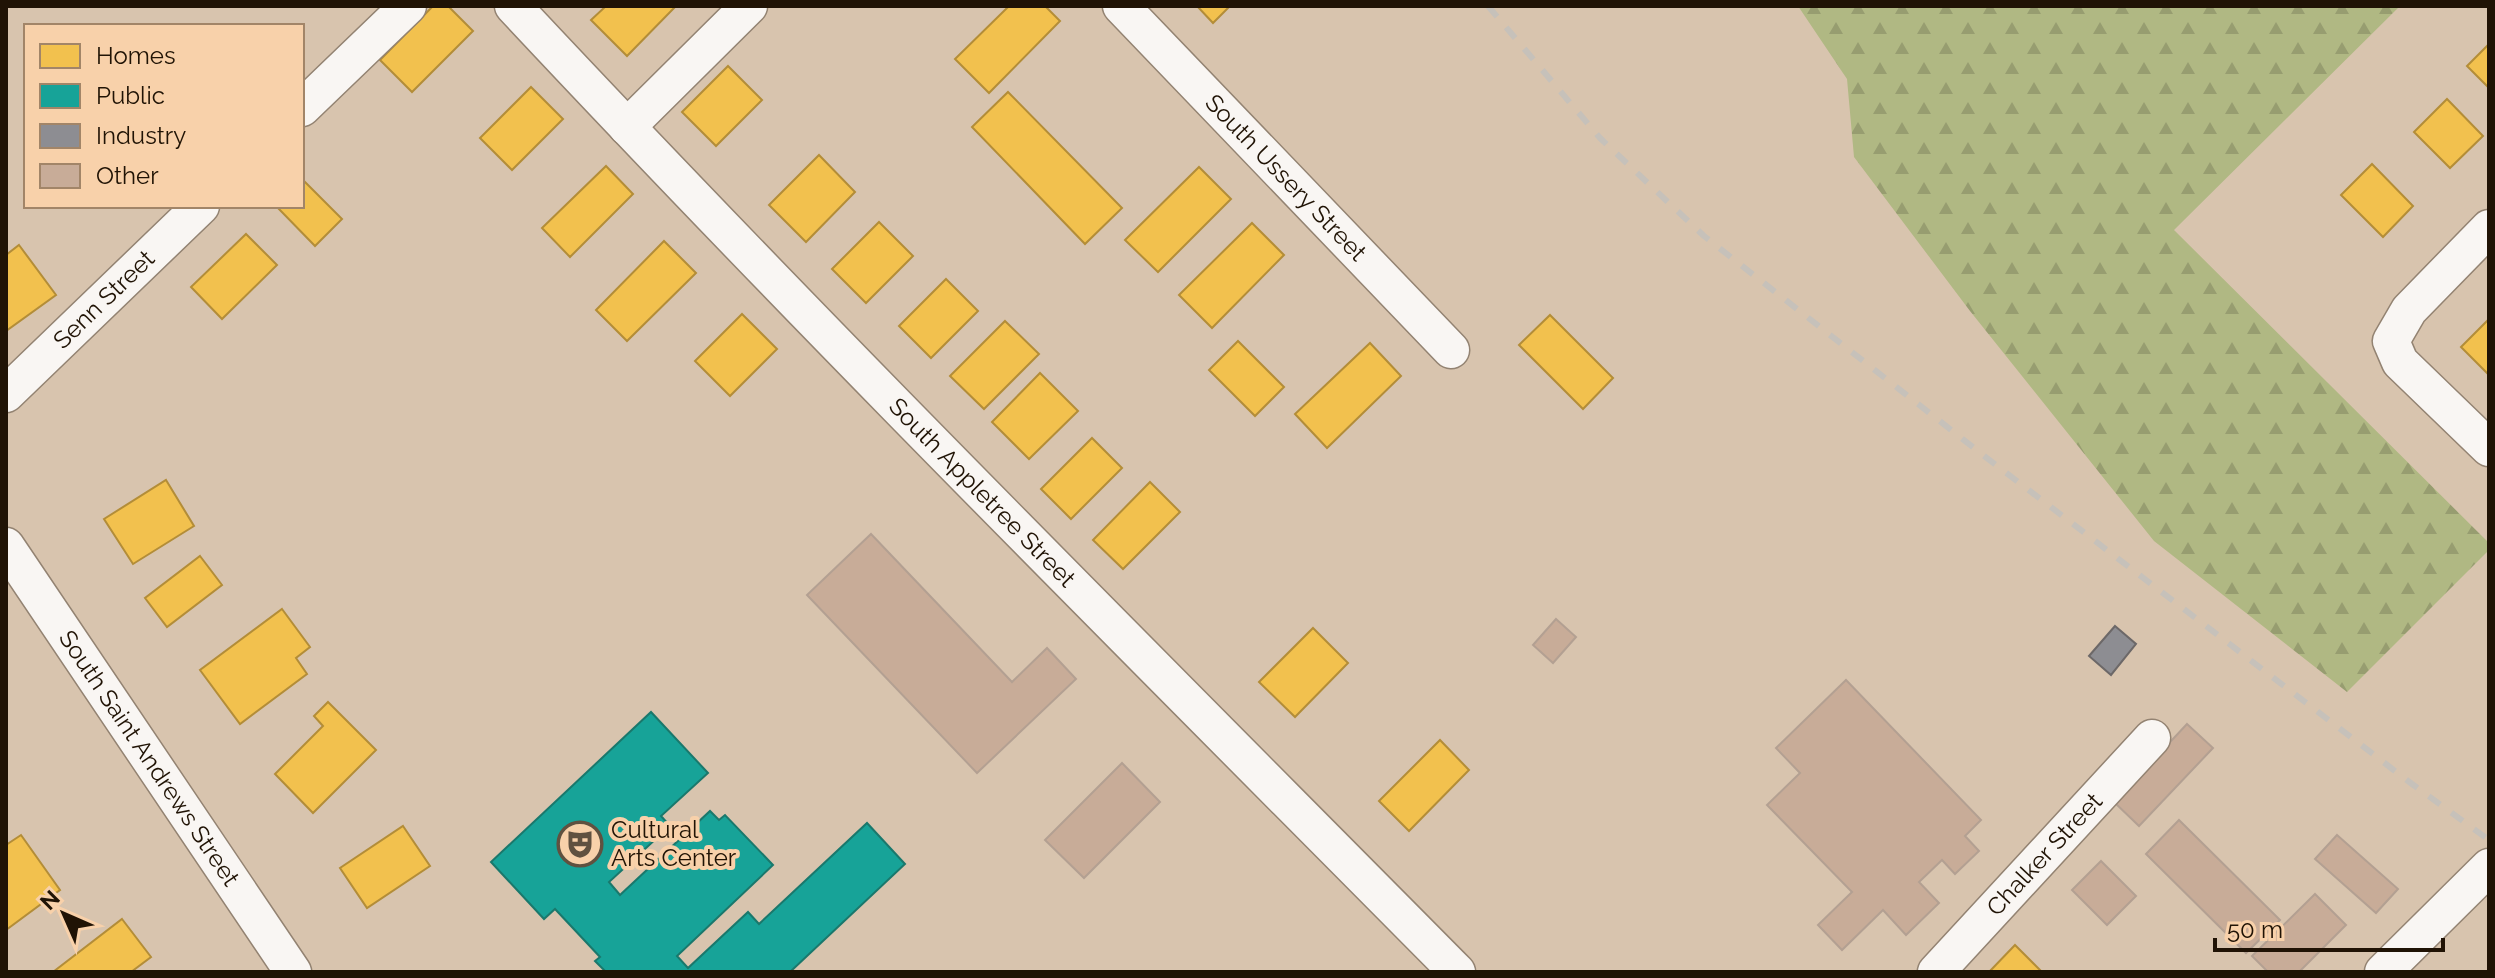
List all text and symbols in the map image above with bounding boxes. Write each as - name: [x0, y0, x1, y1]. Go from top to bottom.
- legend: [24, 24, 304, 208]
- text: Homes: [96, 41, 176, 70]
- text: Public: [96, 81, 165, 110]
- street label: South Ussery Street: [1200, 88, 1373, 267]
- text: Industry: [96, 121, 186, 150]
- text: Other: [96, 161, 159, 190]
- street label: Senn Street: [47, 244, 160, 355]
- street label: South Appletree Street: [883, 392, 1082, 593]
- street label: South Saint Andrews Street: [53, 625, 246, 891]
- street label: Chalker Street: [1980, 787, 2108, 922]
- place label: Cultural Arts Center: [611, 815, 737, 872]
- theatre icon: Cultural Arts Center: [556, 820, 604, 868]
- north arrow: [24, 874, 104, 954]
- text: N: [35, 885, 65, 915]
- scale bar: [2215, 902, 2443, 952]
- text: 50 m: [2227, 915, 2283, 944]

